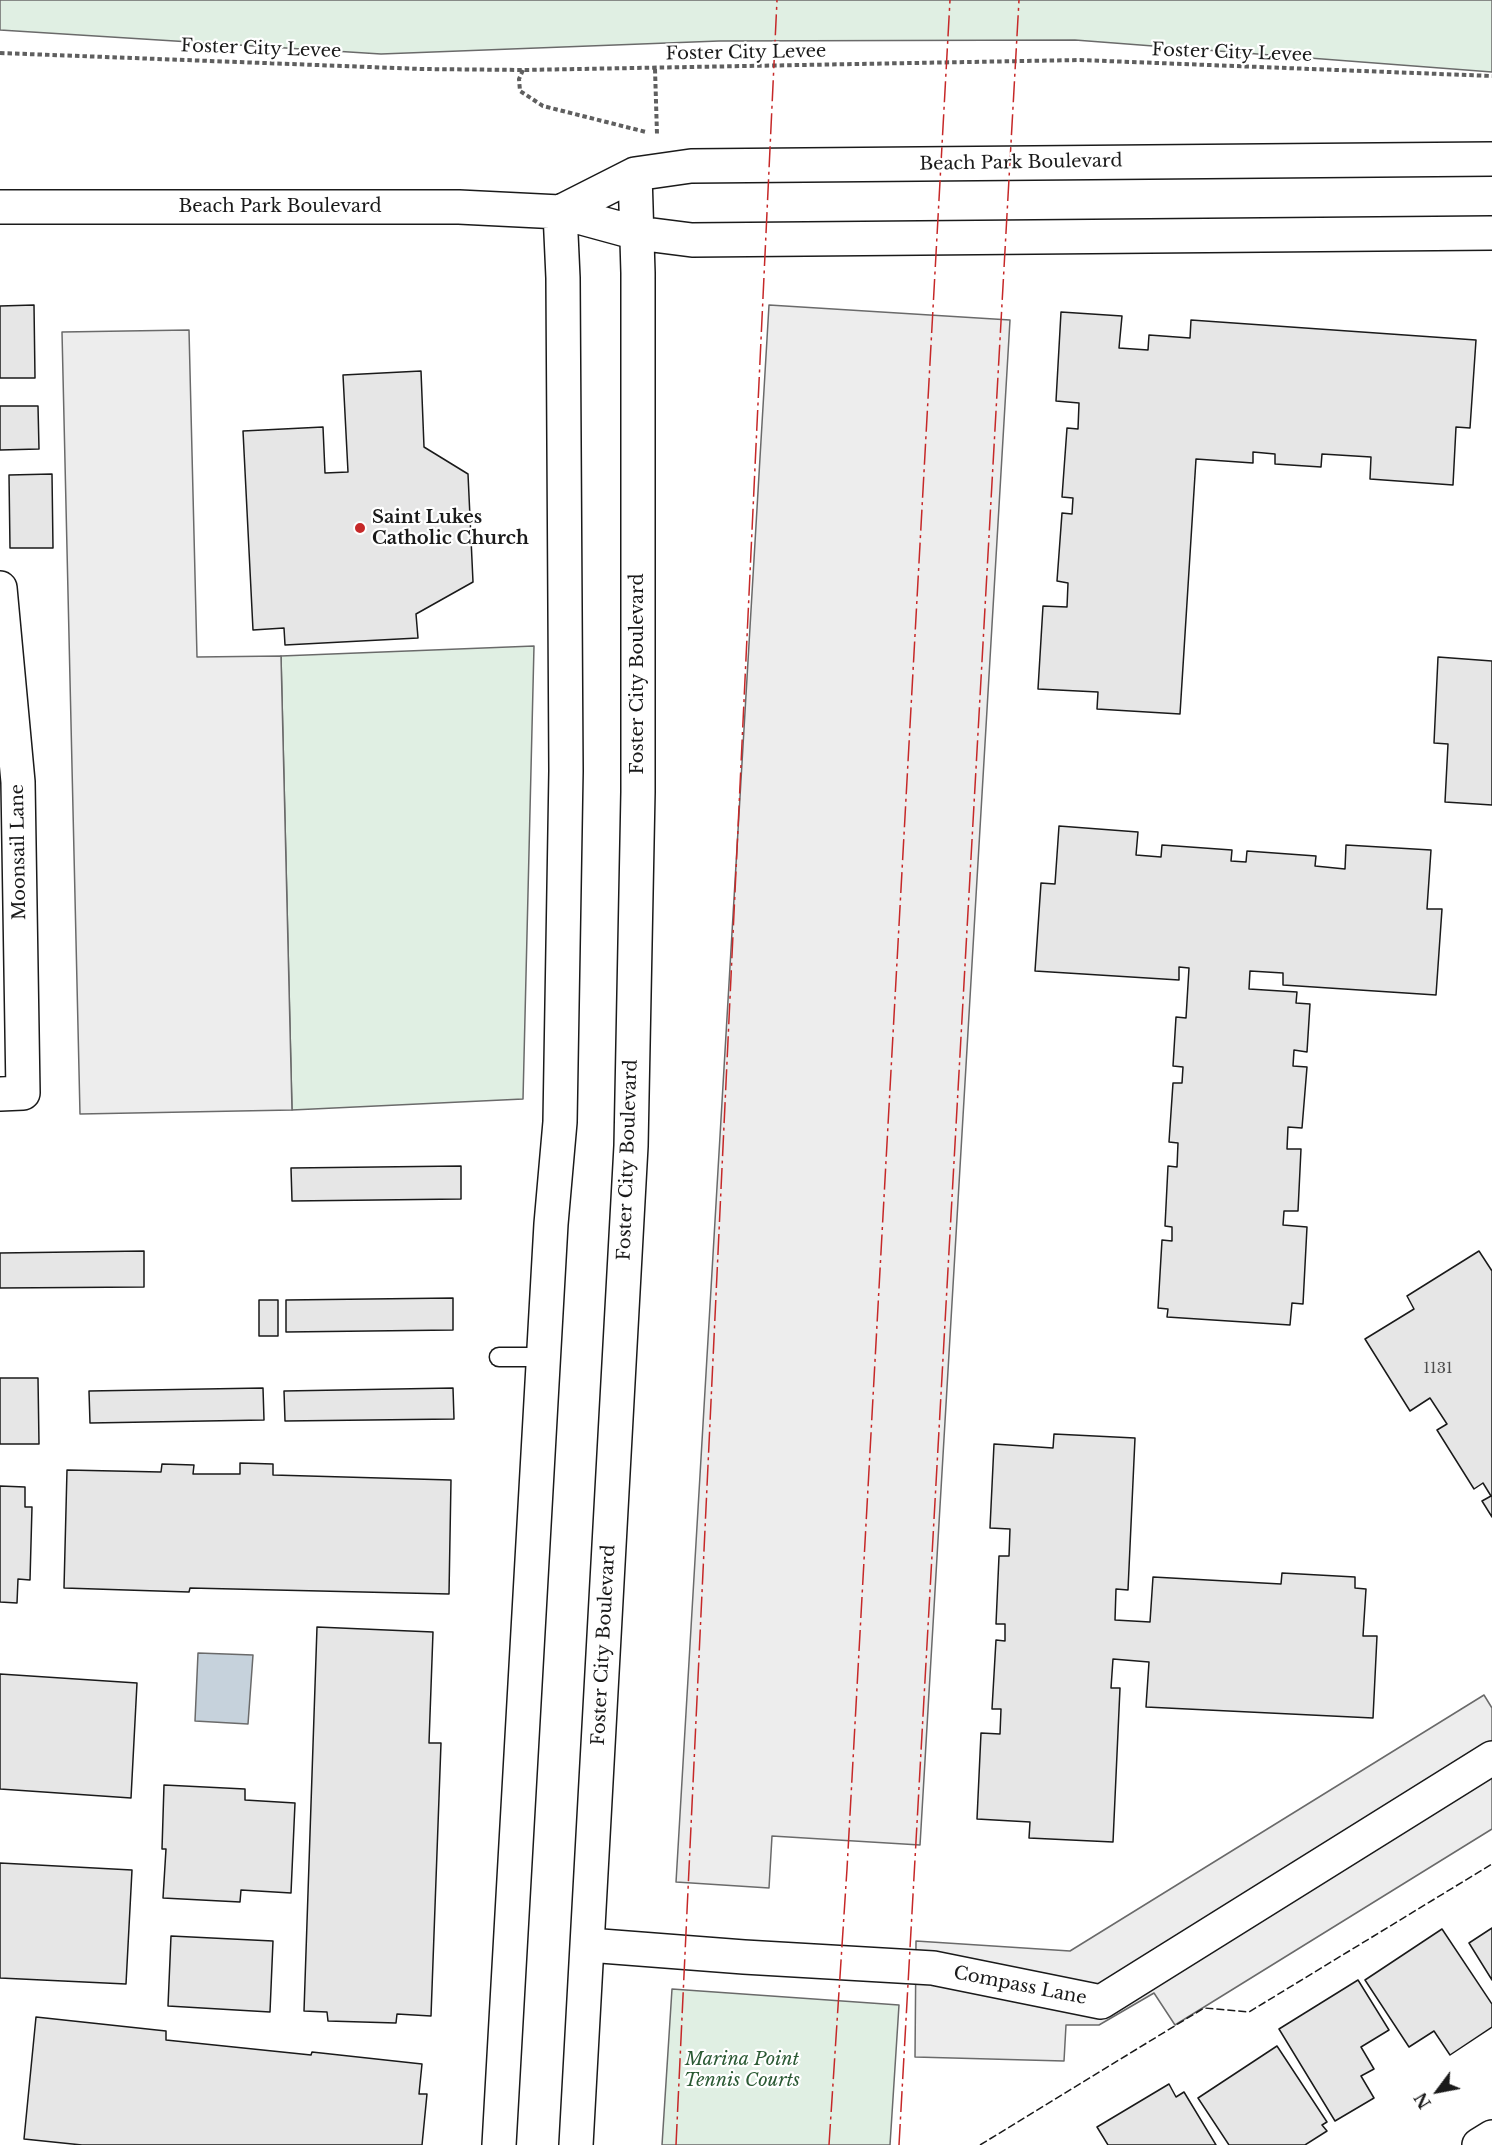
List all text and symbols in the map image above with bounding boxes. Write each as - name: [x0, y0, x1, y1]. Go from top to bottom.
- street label: Foster City Levee: [180, 35, 342, 63]
- street label: Foster City Levee: [1151, 39, 1313, 67]
- street label: Foster City Levee: [666, 41, 826, 65]
- street label: Beach Park Boulevard: [919, 150, 1123, 176]
- street label: Beach Park Boulevard: [178, 196, 382, 218]
- place label: Saint Lukes Catholic Church: [372, 507, 529, 550]
- marker: Saint Lukes Catholic Church: [353, 521, 367, 535]
- street label: Foster City Boulevard: [627, 573, 649, 775]
- street label: Moonsail Lane: [7, 784, 31, 920]
- street label: Foster City Boulevard: [614, 1059, 642, 1261]
- house number: 1131: [1423, 1360, 1453, 1378]
- street label: Foster City Boulevard: [588, 1544, 620, 1746]
- street label: Compass Lane: [952, 1963, 1088, 2009]
- park label: Marina Point Tennis Courts: [684, 2049, 800, 2092]
- north arrow: [1408, 2061, 1468, 2121]
- text: N: [1410, 2089, 1435, 2112]

